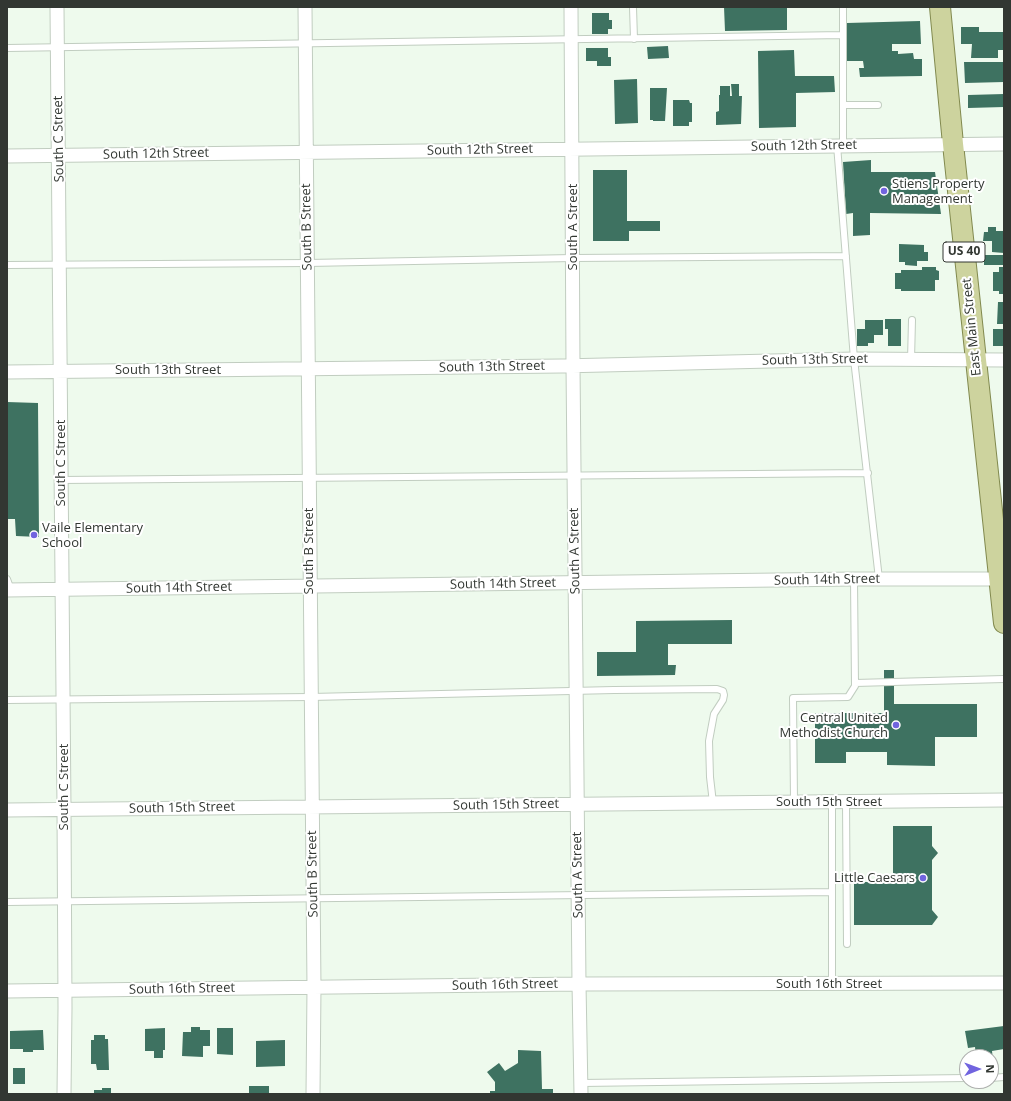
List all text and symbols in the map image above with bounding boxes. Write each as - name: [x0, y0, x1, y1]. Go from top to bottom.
- street label: South C Street: [50, 95, 68, 183]
- street label: South 12th Street: [751, 137, 857, 155]
- street label: South 12th Street: [427, 141, 533, 159]
- street label: South 12th Street: [103, 145, 209, 163]
- place label: Stiens Property Management: [892, 176, 985, 207]
- street label: South B Street: [298, 183, 316, 271]
- street label: South A Street: [565, 184, 581, 270]
- marker: Stiens Property Management: [879, 186, 889, 196]
- road number: US 40: [943, 242, 985, 262]
- street label: East Main Street: [959, 277, 985, 377]
- street label: South 13th Street: [762, 351, 868, 369]
- street label: South 13th Street: [439, 358, 545, 376]
- street label: South 13th Street: [115, 362, 221, 378]
- street label: South C Street: [53, 420, 69, 506]
- street label: South A Street: [566, 507, 584, 595]
- street label: South B Street: [301, 508, 317, 594]
- place label: Vaile Elementary School: [42, 520, 143, 551]
- marker: Vaile Elementary School: [29, 530, 39, 540]
- street label: South 14th Street: [774, 571, 880, 589]
- street label: South 14th Street: [450, 575, 556, 593]
- street label: South 14th Street: [126, 579, 232, 597]
- place label: Central United Methodist Church: [779, 710, 888, 741]
- marker: Central United Methodist Church: [891, 720, 901, 730]
- street label: South C Street: [56, 744, 72, 830]
- street label: South 15th Street: [776, 794, 882, 810]
- street label: South 15th Street: [453, 796, 559, 814]
- street label: South 15th Street: [129, 799, 235, 817]
- street label: South B Street: [304, 830, 322, 918]
- street label: South A Street: [569, 831, 587, 919]
- place label: Little Caesars: [834, 870, 915, 886]
- marker: Little Caesars: [918, 873, 928, 883]
- street label: South 16th Street: [452, 976, 558, 994]
- street label: South 16th Street: [776, 976, 882, 992]
- street label: South 16th Street: [129, 980, 235, 998]
- north arrow: [959, 1049, 999, 1089]
- text: N: [983, 1064, 998, 1073]

